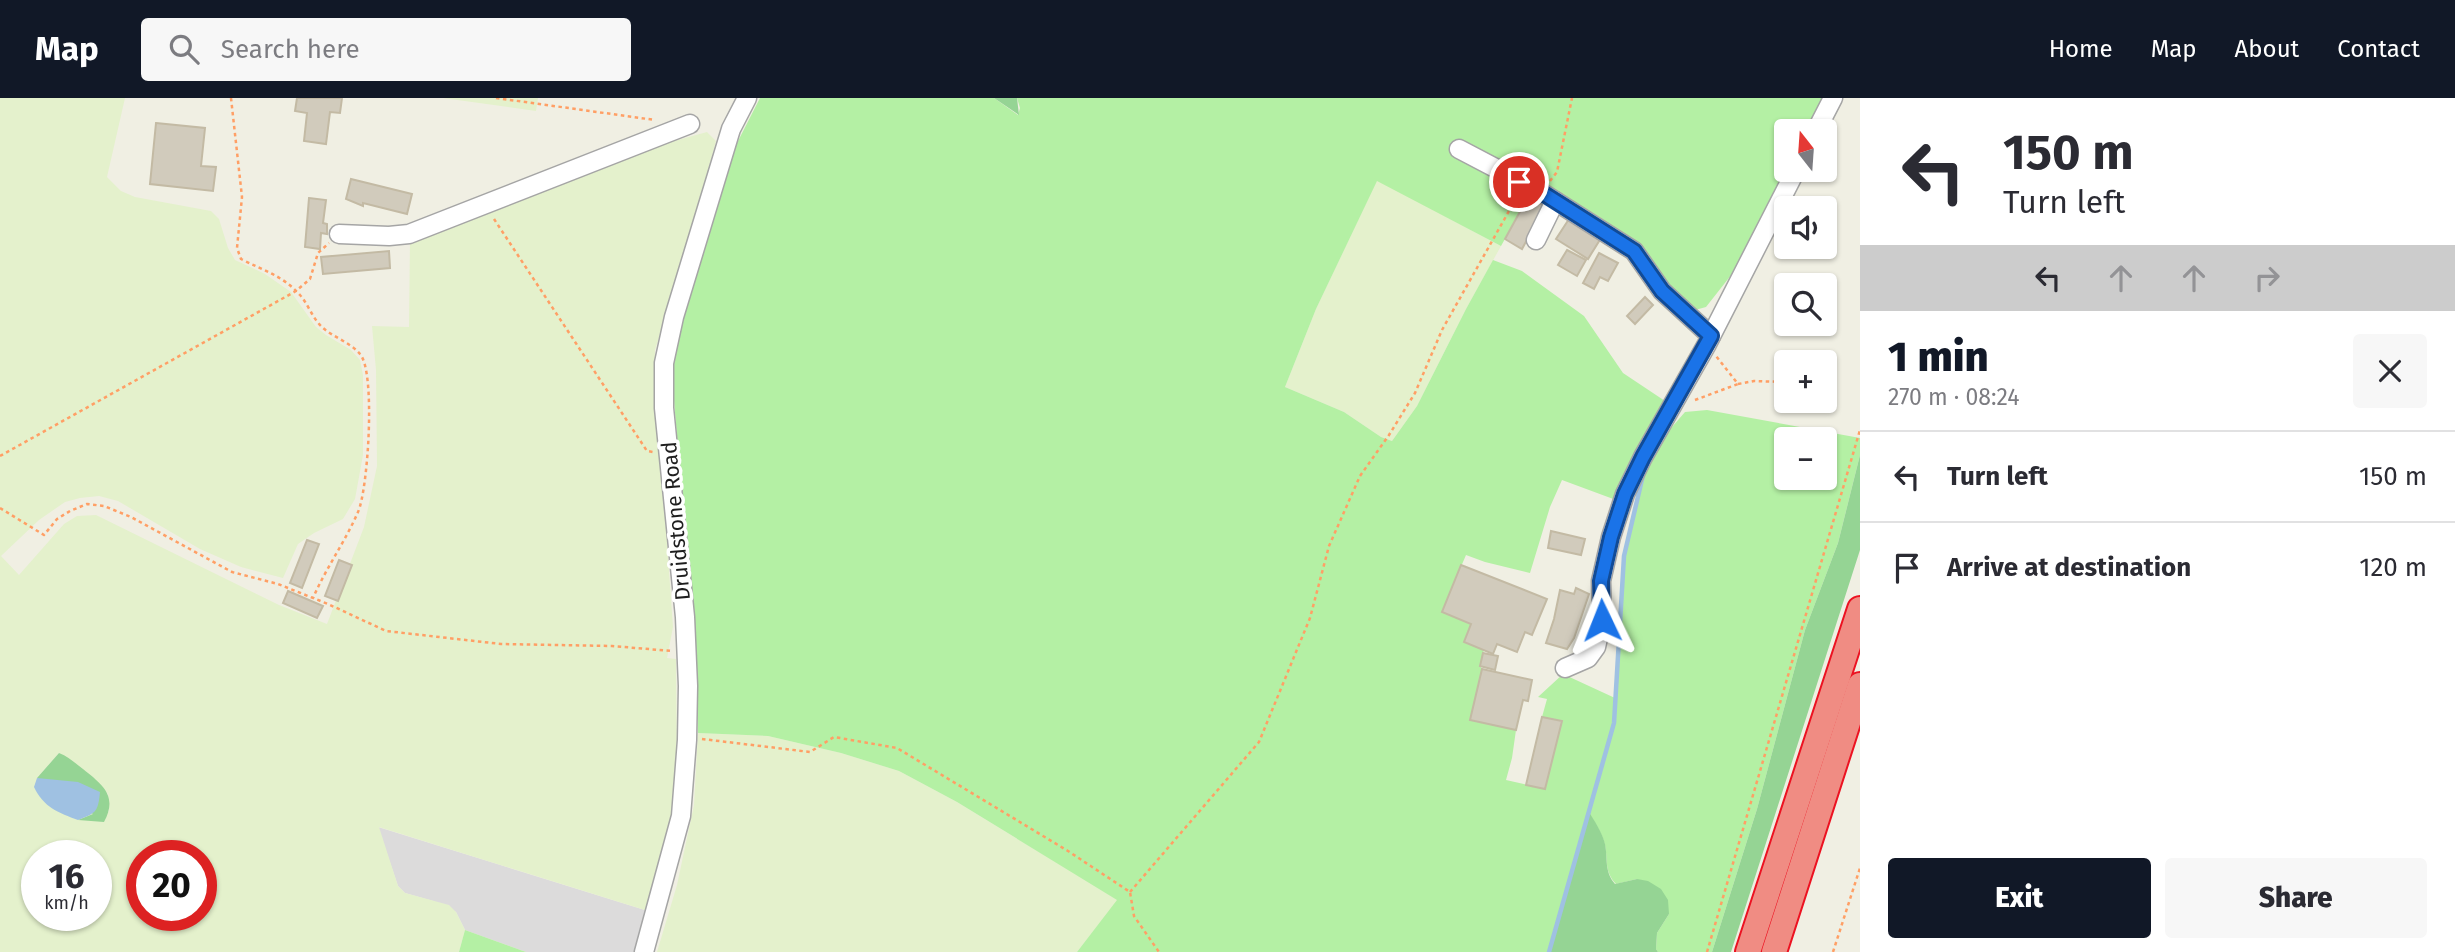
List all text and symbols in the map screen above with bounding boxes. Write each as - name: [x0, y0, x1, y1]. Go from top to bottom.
- search box: [141, 18, 631, 81]
- text: Map: [35, 29, 99, 69]
- icon: search: [165, 30, 203, 68]
- text: Search here: [221, 34, 360, 65]
- text: Home: [2049, 35, 2113, 63]
- text: Map: [2151, 35, 2197, 63]
- text: About: [2235, 35, 2299, 63]
- text: Contact: [2337, 35, 2420, 63]
- north arrow: [1774, 119, 1838, 182]
- map controls: [1774, 119, 1837, 490]
- text: 150 m: [2003, 123, 2134, 182]
- icon: left: [1888, 126, 1979, 217]
- pin: [1489, 152, 1549, 212]
- icon: arrive: [1500, 163, 1538, 201]
- text: Turn left: [2003, 183, 2125, 221]
- button: sound: [1774, 196, 1837, 259]
- icon: left: [2029, 259, 2067, 297]
- icon: ahead: [2102, 259, 2140, 297]
- icon: ahead: [2175, 259, 2213, 297]
- icon: right: [2248, 259, 2286, 297]
- button: search: [1774, 273, 1837, 336]
- text: 1 min: [1888, 332, 1989, 382]
- button: close: [2353, 334, 2427, 408]
- button: +: [1774, 350, 1837, 413]
- text: 270 m · 08:24: [1888, 383, 2019, 411]
- button: −: [1774, 427, 1837, 490]
- street label: Druidstone Road: [656, 440, 696, 602]
- icon: left: [1888, 458, 1926, 496]
- text: Turn left: [1947, 461, 2048, 492]
- text: 150 m: [2359, 461, 2427, 492]
- icon: arrive: [1888, 549, 1926, 587]
- text: Arrive at destination: [1947, 552, 2191, 583]
- text: 120 m: [2359, 552, 2427, 583]
- position arrow: [1565, 583, 1639, 657]
- speed limit sign: 20: [126, 840, 217, 931]
- text: 16: [49, 855, 84, 897]
- button: Exit: [1888, 858, 2151, 938]
- button: Share: [2165, 858, 2427, 938]
- text: km/h: [44, 892, 89, 914]

